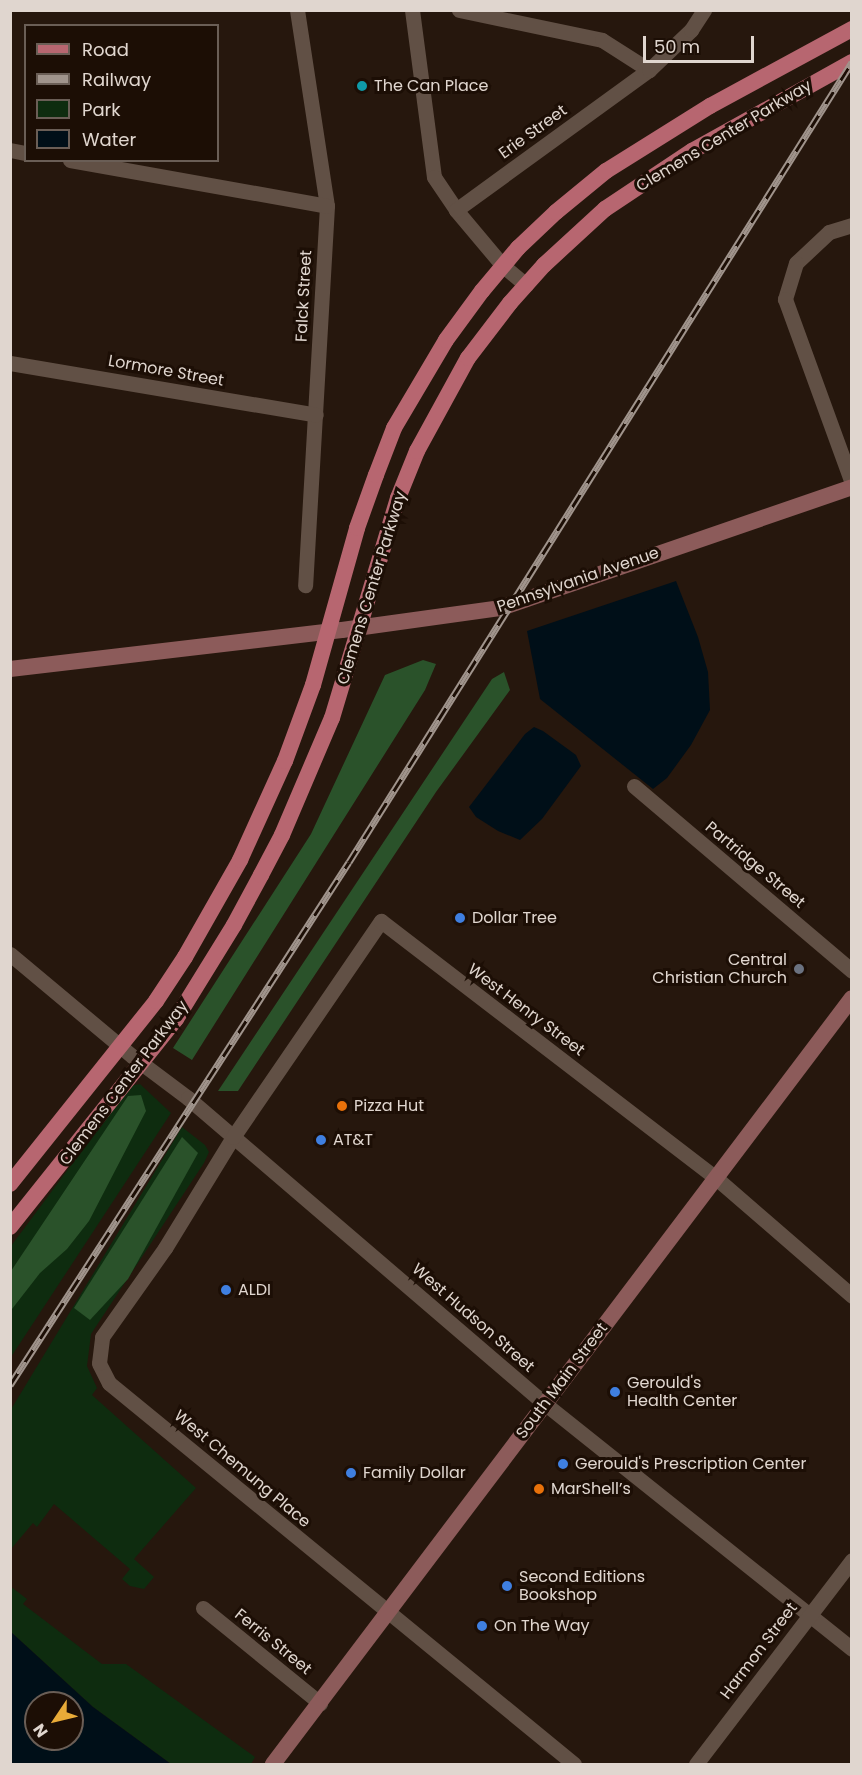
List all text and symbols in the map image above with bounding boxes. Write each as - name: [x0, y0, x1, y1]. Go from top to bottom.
- legend: [24, 24, 219, 162]
- scale bar: [646, 24, 757, 62]
- text: 50 m: [654, 34, 700, 59]
- text: Road: [82, 37, 129, 62]
- text: Railway: [82, 67, 151, 92]
- place label: The Can Place: [374, 76, 488, 96]
- street label: Clemens Center Parkway: [633, 76, 815, 196]
- marker: The Can Place: [355, 79, 369, 93]
- text: Park: [82, 97, 121, 122]
- street label: Erie Street: [495, 101, 571, 163]
- text: Water: [82, 127, 136, 152]
- street label: Falck Street: [292, 250, 316, 342]
- street label: Lormore Street: [107, 351, 225, 391]
- street label: Clemens Center Parkway: [333, 489, 411, 687]
- street label: Pennsylvania Avenue: [494, 543, 662, 617]
- street label: Partridge Street: [701, 818, 809, 912]
- place label: Dollar Tree: [472, 908, 557, 928]
- marker: Dollar Tree: [453, 911, 467, 925]
- place label: Central Christian Church: [652, 950, 787, 988]
- street label: West Henry Street: [464, 960, 588, 1060]
- marker: Central Christian Church: [792, 962, 806, 976]
- street label: Clemens Center Parkway: [56, 997, 192, 1169]
- place label: Pizza Hut: [354, 1096, 424, 1116]
- marker: Pizza Hut: [335, 1099, 349, 1113]
- place label: AT&T: [333, 1130, 373, 1150]
- marker: AT&T: [314, 1133, 328, 1147]
- street label: West Hudson Street: [408, 1260, 538, 1376]
- place label: ALDI: [238, 1280, 271, 1300]
- marker: ALDI: [219, 1283, 233, 1297]
- street label: South Main Street: [512, 1319, 612, 1443]
- place label: Gerould's Health Center: [627, 1373, 737, 1411]
- marker: Gerould's Health Center: [608, 1385, 622, 1399]
- street label: West Chemung Place: [170, 1406, 314, 1532]
- place label: Gerould's Prescription Center: [575, 1454, 806, 1474]
- marker: Gerould's Prescription Center: [556, 1457, 570, 1471]
- place label: Family Dollar: [363, 1463, 466, 1483]
- marker: Family Dollar: [344, 1466, 358, 1480]
- place label: MarShell’s: [551, 1479, 631, 1499]
- marker: MarShell’s: [532, 1482, 546, 1496]
- place label: Second Editions Bookshop: [519, 1567, 645, 1605]
- marker: Second Editions Bookshop: [500, 1579, 514, 1593]
- street label: Harmon Street: [716, 1599, 802, 1703]
- street label: Ferris Street: [231, 1605, 315, 1679]
- place label: On The Way: [494, 1616, 590, 1636]
- marker: On The Way: [475, 1619, 489, 1633]
- north arrow: [24, 1691, 84, 1751]
- text: N: [28, 1719, 53, 1742]

